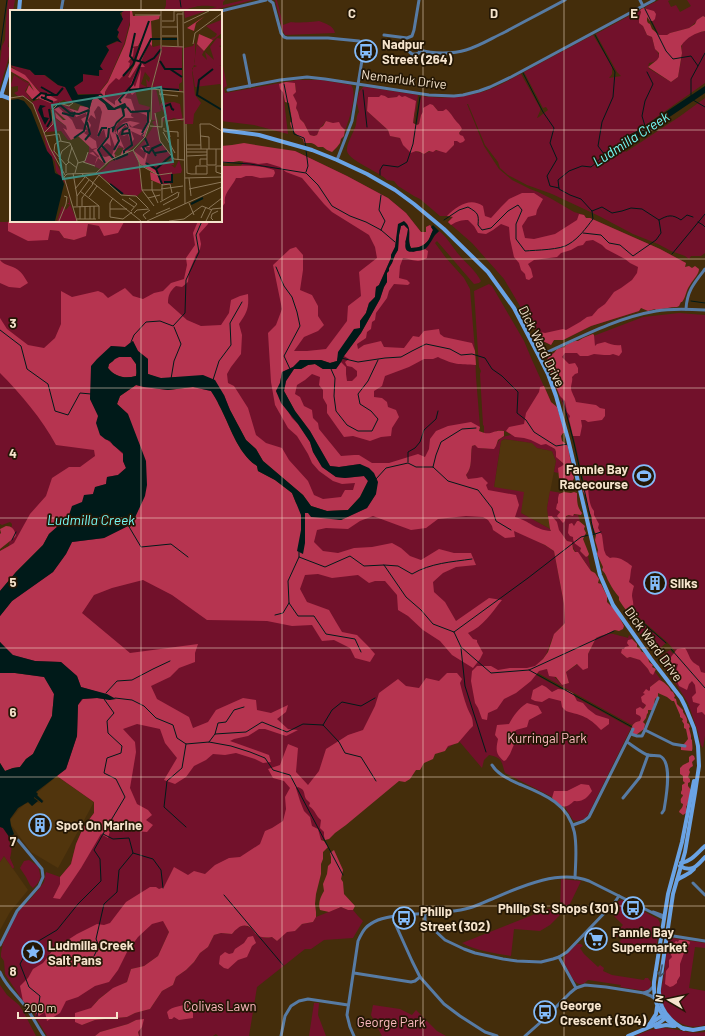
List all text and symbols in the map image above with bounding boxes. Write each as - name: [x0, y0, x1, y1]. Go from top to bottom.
- text: C: [348, 5, 356, 21]
- text: D: [490, 5, 498, 21]
- text: E: [630, 5, 638, 21]
- inset map: [10, 10, 222, 222]
- place label: Nadpur Street (264): [382, 36, 453, 67]
- bus stop icon: Nadpur Street (264): [353, 38, 379, 64]
- street label: Nemarluk Drive: [360, 66, 448, 92]
- water label: Ludmilla Creek: [589, 107, 672, 170]
- street label: Dick Ward Drive: [516, 303, 569, 389]
- text: 3: [9, 315, 17, 331]
- text: 4: [9, 445, 17, 461]
- place label: Fannie Bay Racecourse: [559, 461, 628, 492]
- sports icon: Fannie Bay Racecourse: [631, 463, 657, 489]
- water label: Ludmilla Creek: [47, 511, 135, 528]
- building icon: Silks: [642, 570, 668, 596]
- text: 5: [9, 574, 17, 590]
- place label: Silks: [670, 575, 698, 591]
- street label: Dick Ward Drive: [622, 604, 686, 684]
- text: 6: [10, 704, 17, 720]
- park label: Kurringal Park: [507, 730, 587, 746]
- building icon: Spot On Marine: [27, 812, 53, 838]
- place label: Spot On Marine: [56, 817, 142, 833]
- text: 7: [10, 833, 17, 849]
- bus stop icon: Philip St. Shops (301): [620, 895, 646, 921]
- place label: Philip St. Shops (301): [498, 900, 618, 916]
- place label: Philip Street (302): [420, 903, 490, 934]
- bus stop icon: Philip Street (302): [391, 905, 417, 931]
- place label: Fannie Bay Supermarket: [612, 924, 687, 955]
- supermarket icon: Fannie Bay Supermarket: [583, 926, 609, 952]
- place label: Ludmilla Creek Salt Pans: [48, 937, 134, 968]
- place icon: Ludmilla Creek Salt Pans: [20, 939, 46, 965]
- text: 8: [9, 963, 17, 979]
- one-way arrow: [657, 965, 665, 978]
- north arrow: [649, 980, 689, 1020]
- scale bar: [18, 994, 117, 1020]
- text: N: [652, 994, 666, 1003]
- place label: George Crescent (304): [560, 997, 647, 1028]
- park label: Colivas Lawn: [183, 998, 257, 1014]
- bus stop icon: George Crescent (304): [532, 999, 558, 1025]
- text: 200 m: [24, 1000, 56, 1014]
- park label: George Park: [357, 1014, 426, 1030]

